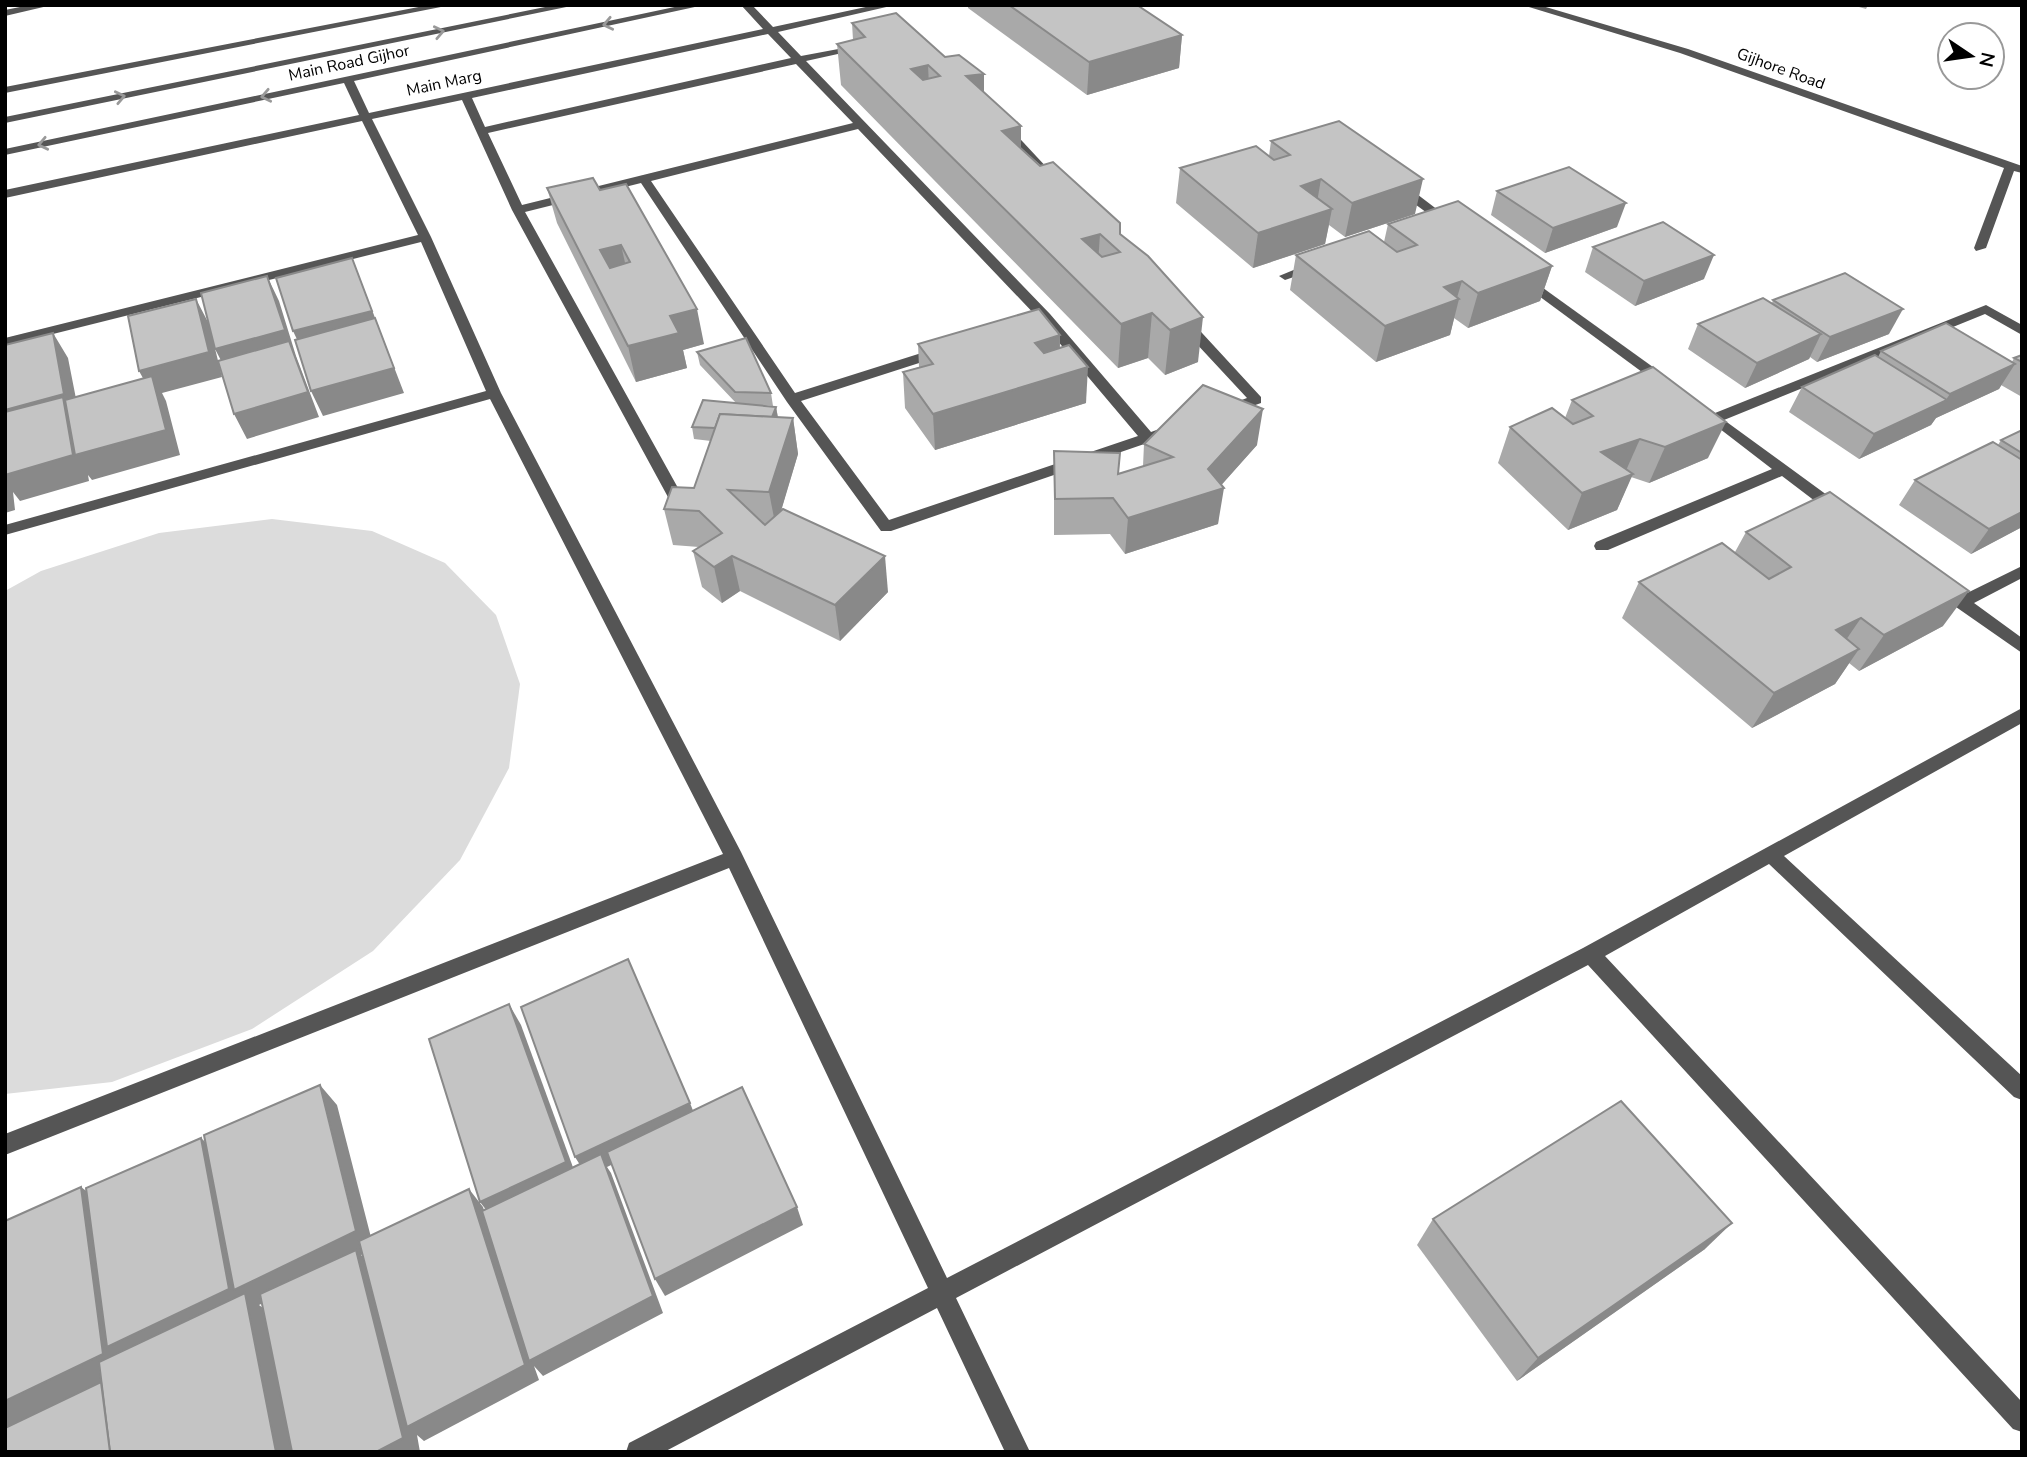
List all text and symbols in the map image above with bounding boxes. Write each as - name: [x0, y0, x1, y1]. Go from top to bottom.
- one-way arrow: [602, 16, 614, 31]
- north arrow: [1936, 21, 2006, 91]
- one-way arrow: [433, 26, 445, 41]
- street label: Main Road Gijhor: [286, 39, 412, 87]
- street label: Gijhore Road: [1734, 43, 1828, 95]
- text: N: [1972, 50, 2001, 69]
- street label: Main Marg: [404, 64, 484, 102]
- one-way arrow: [260, 88, 272, 103]
- one-way arrow: [114, 91, 126, 106]
- one-way arrow: [37, 136, 49, 150]

